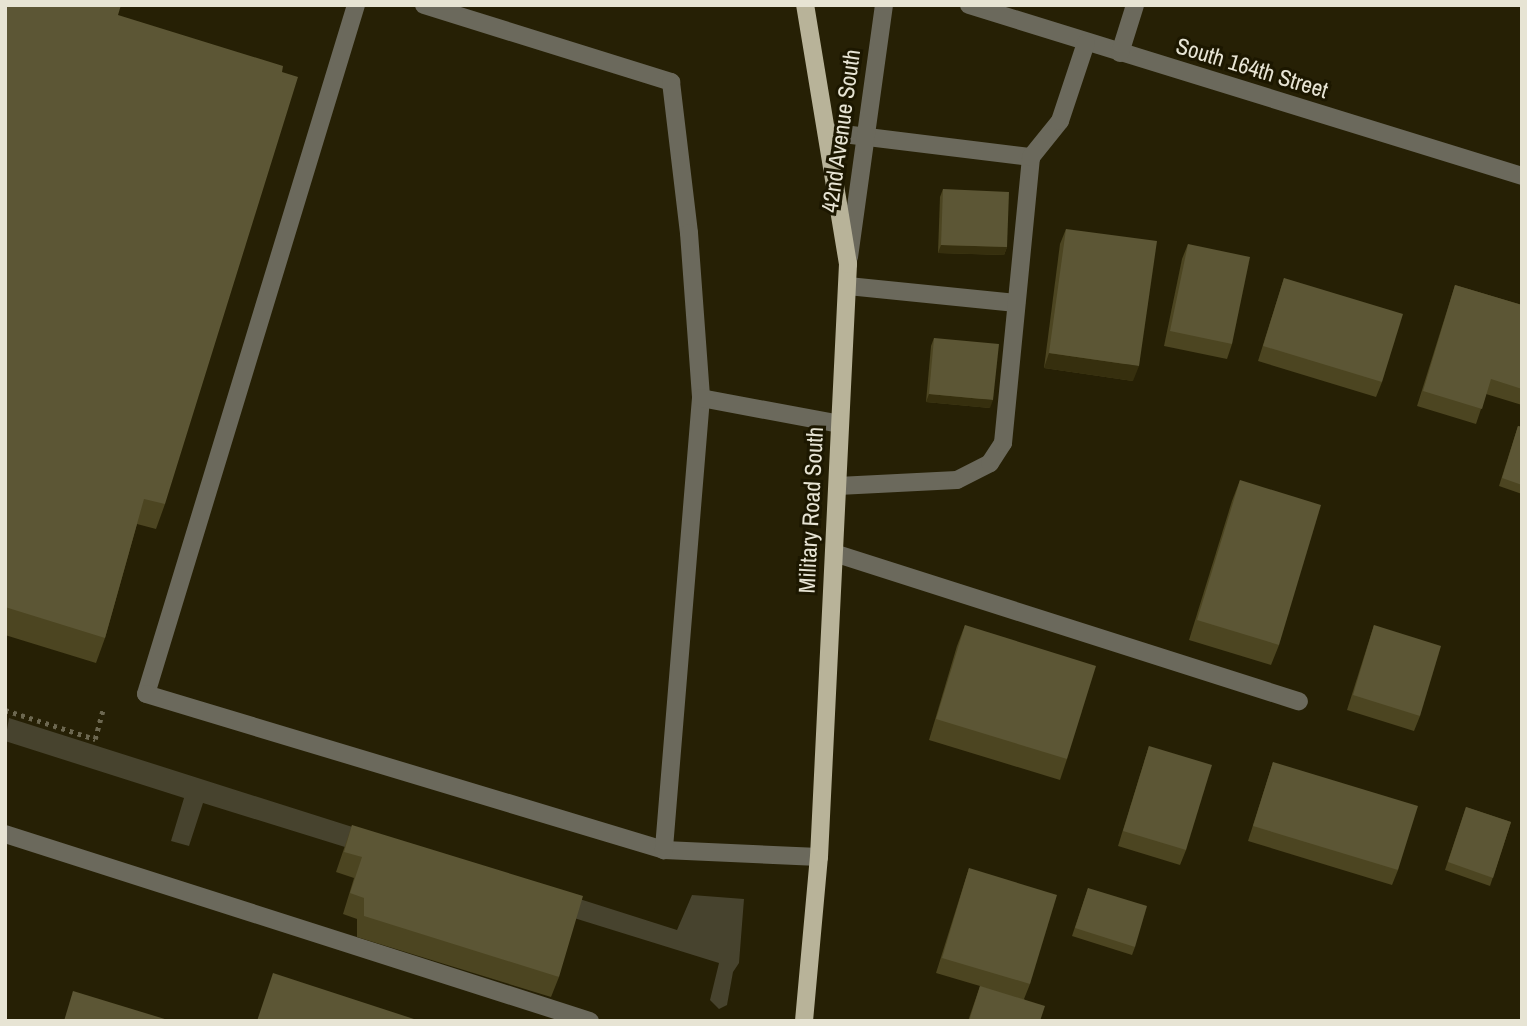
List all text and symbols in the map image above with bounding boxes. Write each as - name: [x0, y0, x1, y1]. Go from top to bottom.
- street label: South 164th Street: [1173, 32, 1331, 104]
- street label: 42nd Avenue South: [816, 47, 866, 215]
- street label: Military Road South: [793, 426, 829, 594]

